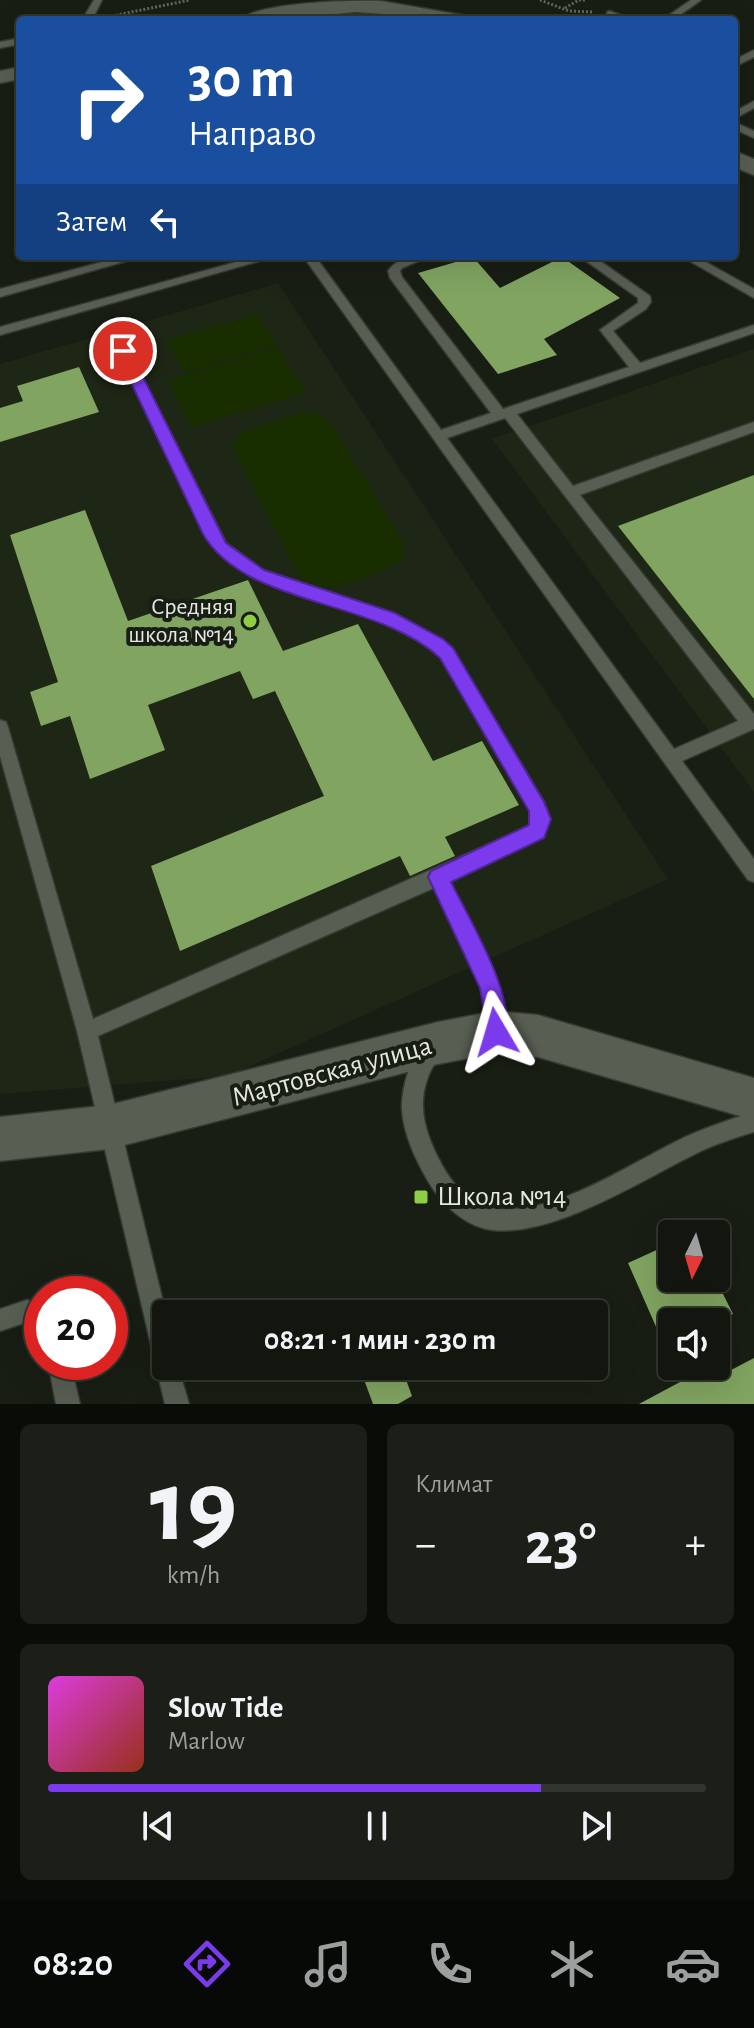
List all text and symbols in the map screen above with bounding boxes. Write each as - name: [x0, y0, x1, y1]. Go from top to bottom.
- icon: right: [56, 48, 160, 152]
- text: 30 m: [188, 51, 295, 107]
- text: Направо: [188, 116, 316, 152]
- icon: left: [143, 200, 187, 244]
- text: Затем: [56, 207, 127, 237]
- pin: [89, 317, 157, 385]
- icon: arrive: [101, 329, 145, 373]
- place label: Средняя школа №14: [128, 595, 234, 647]
- marker: Средняя школа №14: [241, 612, 259, 630]
- position arrow: [454, 990, 538, 1074]
- street label: Мартовская улица: [229, 1032, 435, 1112]
- place label: Школа №14: [437, 1183, 567, 1211]
- marker: Школа №14: [412, 1188, 430, 1206]
- north arrow: [658, 1220, 730, 1292]
- map controls: [658, 1220, 730, 1380]
- speed limit sign: 20: [24, 1276, 128, 1380]
- button: sound: [658, 1308, 730, 1380]
- text: 08:21 · 1 мин · 230 m: [264, 1325, 496, 1355]
- text: 19: [150, 1456, 237, 1560]
- text: Климат: [415, 1471, 492, 1497]
- text: 23°: [525, 1515, 596, 1575]
- text: −: [415, 1523, 436, 1567]
- text: +: [685, 1523, 706, 1567]
- text: km/h: [167, 1562, 220, 1588]
- text: Slow Tide: [168, 1693, 283, 1723]
- text: Marlow: [168, 1728, 245, 1754]
- icon: previous: [136, 1804, 180, 1848]
- icon: pause: [355, 1804, 399, 1848]
- icon: next: [574, 1804, 618, 1848]
- icon: directions: [179, 1936, 235, 1992]
- icon: music: [300, 1936, 356, 1992]
- icon: phone: [422, 1936, 478, 1992]
- icon: climate: [544, 1936, 600, 1992]
- icon: car: [665, 1936, 721, 1992]
- text: 08:20: [33, 1946, 113, 1982]

